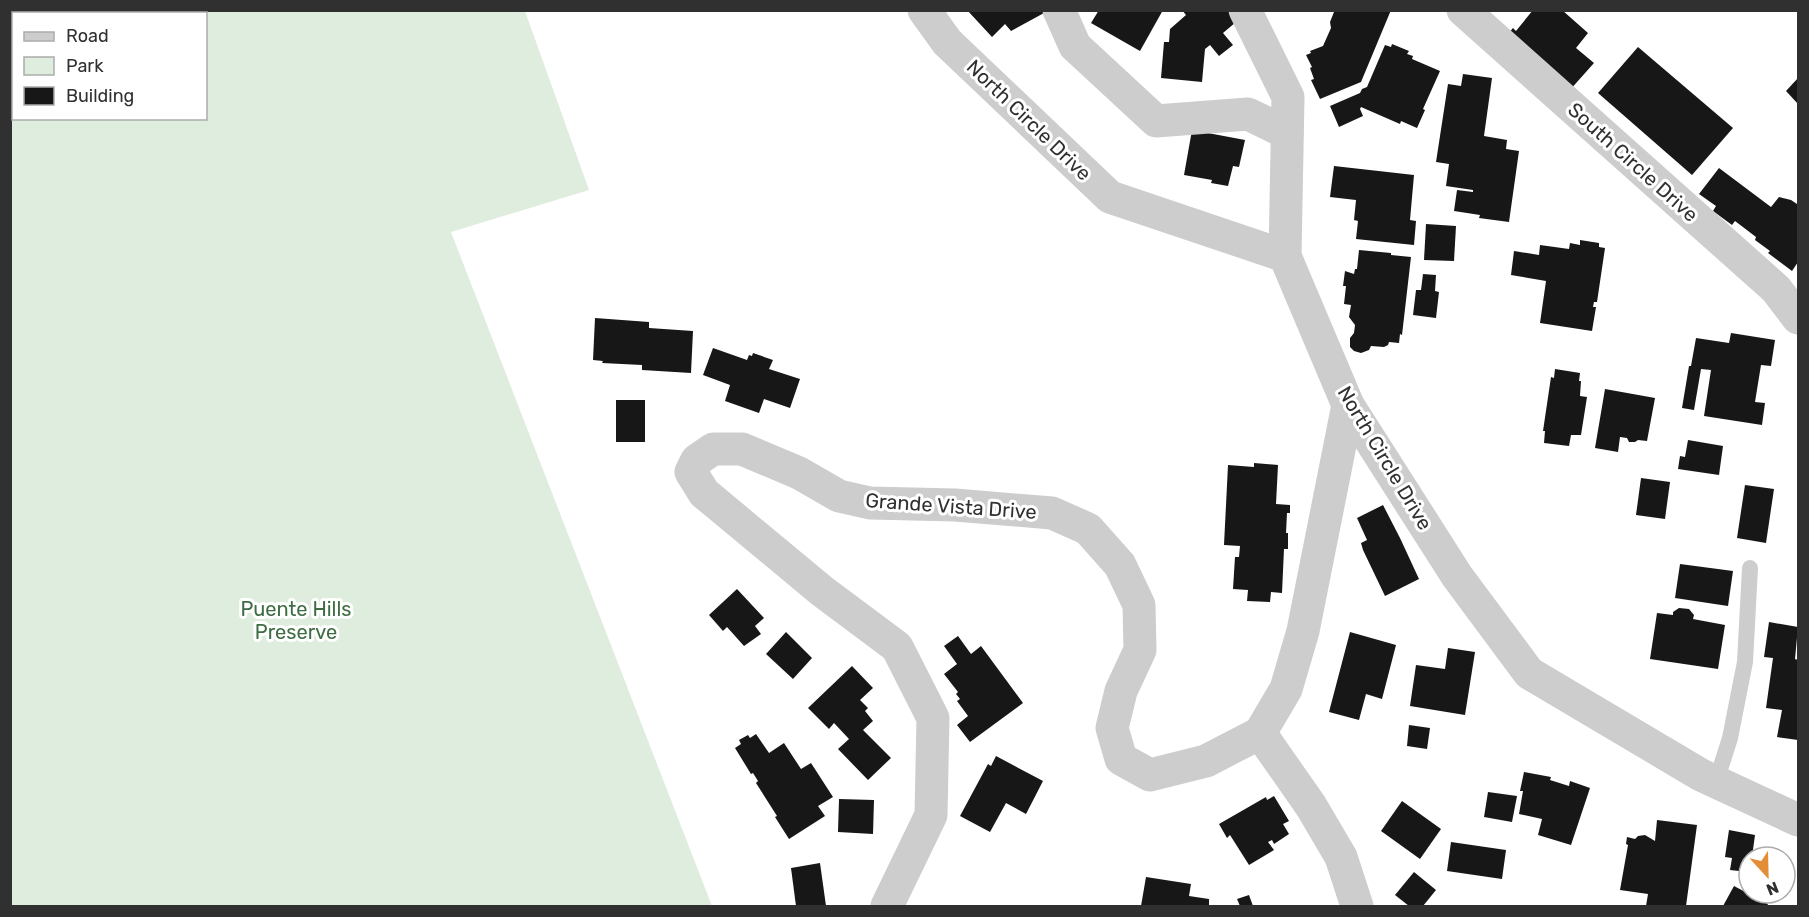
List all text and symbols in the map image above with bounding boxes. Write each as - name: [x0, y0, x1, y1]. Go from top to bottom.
- legend: [12, 12, 207, 120]
- text: Road: [66, 25, 109, 47]
- text: Park: [66, 55, 104, 77]
- street label: North Circle Drive: [962, 55, 1096, 185]
- text: Building: [66, 85, 134, 107]
- street label: South Circle Drive: [1563, 97, 1703, 227]
- street label: North Circle Drive: [1333, 382, 1437, 534]
- street label: Grande Vista Drive: [865, 488, 1037, 524]
- park label: Puente Hills Preserve: [240, 597, 352, 644]
- north arrow: [1737, 845, 1797, 905]
- text: N: [1764, 877, 1781, 899]

